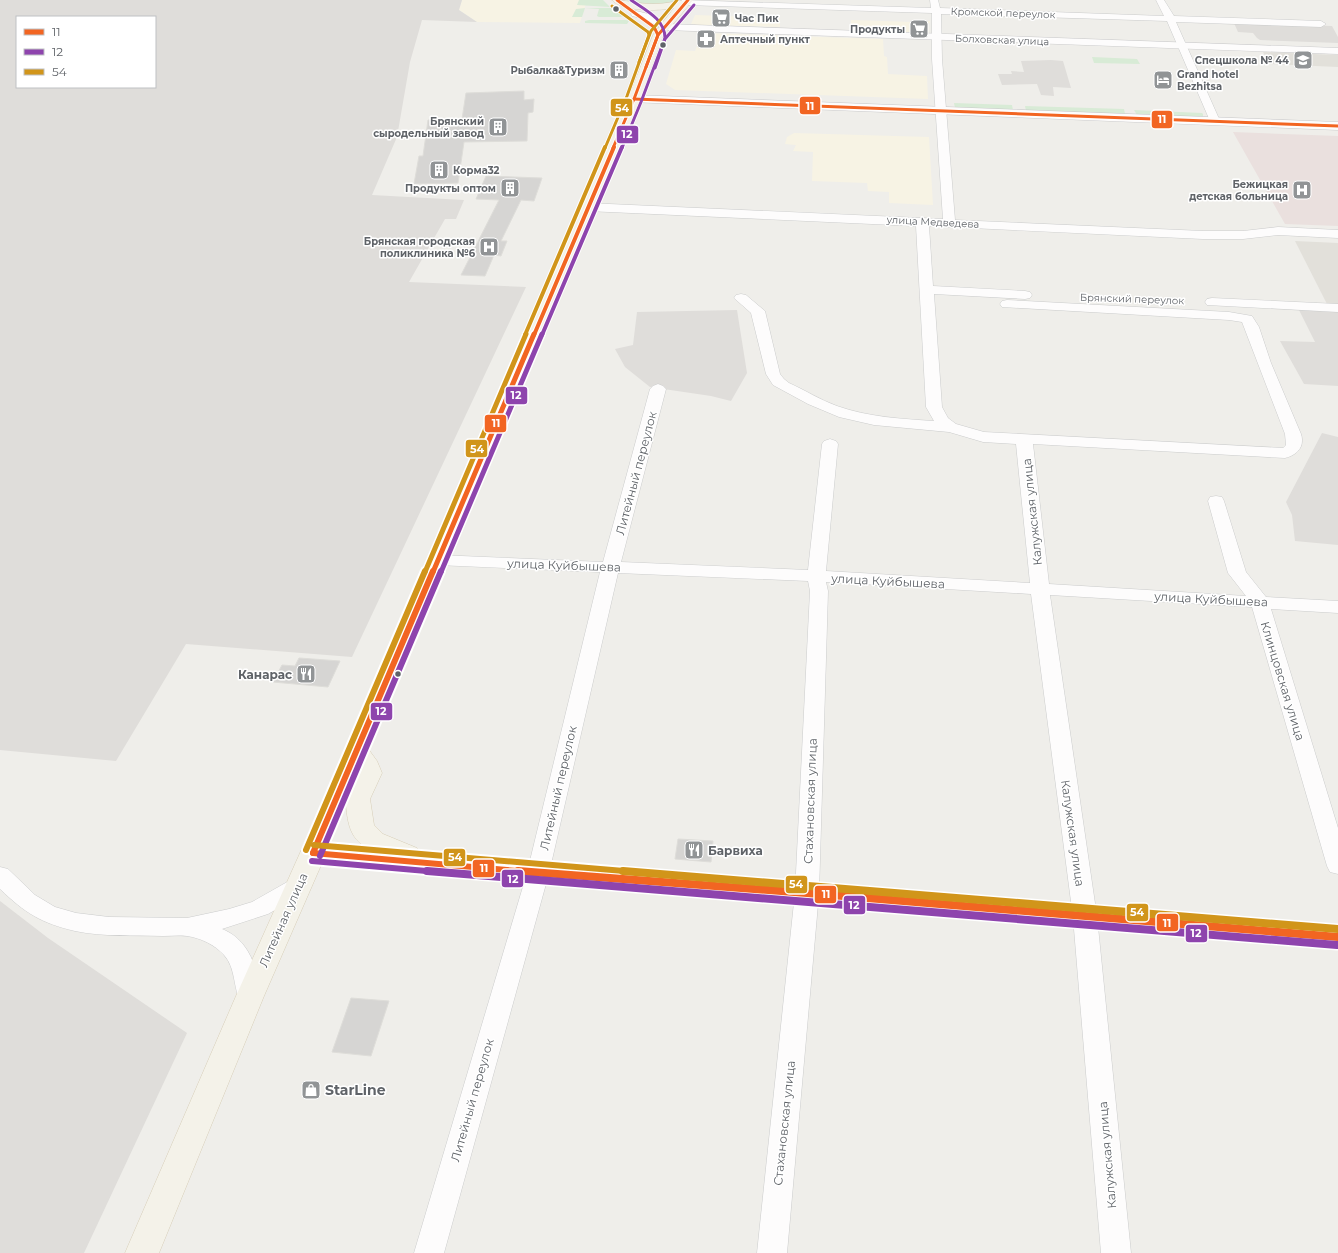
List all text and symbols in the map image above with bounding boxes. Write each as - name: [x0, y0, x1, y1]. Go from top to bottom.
- unlabelled marker: [611, 4, 621, 14]
- street label: Кромской переулок: [950, 5, 1056, 21]
- supermarket icon: Час Пик: [710, 7, 732, 29]
- place label: Час Пик: [735, 12, 779, 25]
- legend: [16, 16, 156, 88]
- supermarket icon: Продукты: [908, 18, 930, 40]
- place label: Продукты: [850, 23, 905, 36]
- text: 11: [52, 24, 61, 39]
- pharmacy icon: Аптечный пункт: [695, 28, 717, 50]
- street label: Болховская улица: [955, 32, 1049, 48]
- place label: Аптечный пункт: [720, 33, 811, 46]
- unlabelled marker: [658, 40, 668, 50]
- text: 12: [52, 44, 63, 59]
- school or university icon: Спецшкола № 44: [1292, 49, 1314, 71]
- place label: Спецшкола № 44: [1195, 54, 1289, 67]
- building icon: Рыбалка&Туризм: [608, 59, 630, 81]
- text: 54: [52, 64, 67, 79]
- place label: Рыбалка&Туризм: [511, 64, 605, 77]
- place label: Grand hotel Bezhitsa: [1177, 68, 1239, 93]
- hotel icon: Grand hotel Bezhitsa: [1152, 69, 1174, 91]
- line badge: 11: [799, 96, 821, 115]
- line badge: 54: [610, 98, 633, 117]
- text: 11: [806, 99, 814, 113]
- text: 54: [615, 101, 629, 115]
- line badge: 11: [1151, 110, 1173, 129]
- text: 11: [1158, 112, 1166, 126]
- place label: Брянский сыродельный завод: [373, 115, 484, 140]
- building icon: Брянский сыродельный завод: [487, 116, 509, 138]
- line badge: 12: [616, 125, 639, 144]
- text: 12: [622, 127, 633, 141]
- building icon: Корма32: [428, 159, 450, 181]
- place label: Корма32: [453, 164, 500, 177]
- building icon: Продукты оптом: [499, 177, 521, 199]
- place label: Бежицкая детская больница: [1189, 178, 1288, 203]
- hospital icon: Бежицкая детская больница: [1291, 179, 1313, 201]
- place label: Продукты оптом: [405, 182, 496, 195]
- street label: улица Медведева: [885, 213, 980, 231]
- place label: Брянская городская поликлиника №6: [364, 235, 476, 260]
- hospital icon: Брянская городская поликлиника №6: [478, 236, 500, 258]
- street label: Брянский переулок: [1080, 291, 1185, 307]
- line badge: 12: [505, 386, 528, 405]
- text: 12: [511, 388, 522, 402]
- street label: Литейный переулок: [612, 410, 660, 536]
- line badge: 11: [484, 414, 507, 433]
- text: 11: [492, 416, 500, 430]
- line badge: 54: [465, 439, 488, 458]
- text: 54: [470, 442, 484, 456]
- street label: Калужская улица: [1019, 458, 1045, 566]
- street label: улица Куйбышева: [506, 555, 621, 574]
- street label: улица Куйбышева: [830, 570, 945, 591]
- street label: улица Куйбышева: [1153, 588, 1268, 609]
- street label: Клинцовская улица: [1258, 620, 1308, 742]
- restaurant icon: Канарас: [295, 663, 317, 685]
- place label: Канарас: [238, 667, 292, 682]
- unlabelled marker: [393, 669, 403, 679]
- line badge: 12: [370, 702, 393, 721]
- text: 12: [376, 704, 387, 718]
- street label: Литейный переулок: [536, 724, 580, 852]
- street label: Стахановская улица: [800, 738, 820, 864]
- street label: Калужская улица: [1058, 779, 1088, 887]
- restaurant icon: Барвиха: [683, 839, 705, 861]
- place label: Барвиха: [708, 843, 763, 858]
- line badge: 54: [443, 848, 466, 867]
- text: 54: [448, 850, 462, 864]
- line badge: 11: [472, 859, 495, 878]
- text: 11: [480, 861, 488, 875]
- line badge: 12: [501, 869, 524, 888]
- street label: Литейная улица: [255, 870, 311, 970]
- text: 12: [508, 872, 519, 886]
- line badge: 54: [785, 875, 808, 894]
- text: 54: [789, 877, 803, 891]
- line badge: 11: [814, 885, 837, 904]
- text: 11: [822, 887, 830, 901]
- line badge: 12: [843, 895, 866, 915]
- text: 12: [849, 898, 860, 912]
- line badge: 54: [1126, 903, 1149, 922]
- text: 54: [1130, 905, 1144, 919]
- line badge: 11: [1156, 913, 1179, 932]
- text: 11: [1163, 916, 1171, 930]
- line badge: 12: [1185, 924, 1208, 943]
- text: 12: [1191, 926, 1202, 940]
- street label: Литейный переулок: [447, 1037, 497, 1163]
- street label: Стахановская улица: [770, 1060, 798, 1186]
- shop icon: StarLine: [300, 1079, 322, 1101]
- place label: StarLine: [325, 1081, 386, 1099]
- street label: Калужская улица: [1095, 1101, 1119, 1209]

